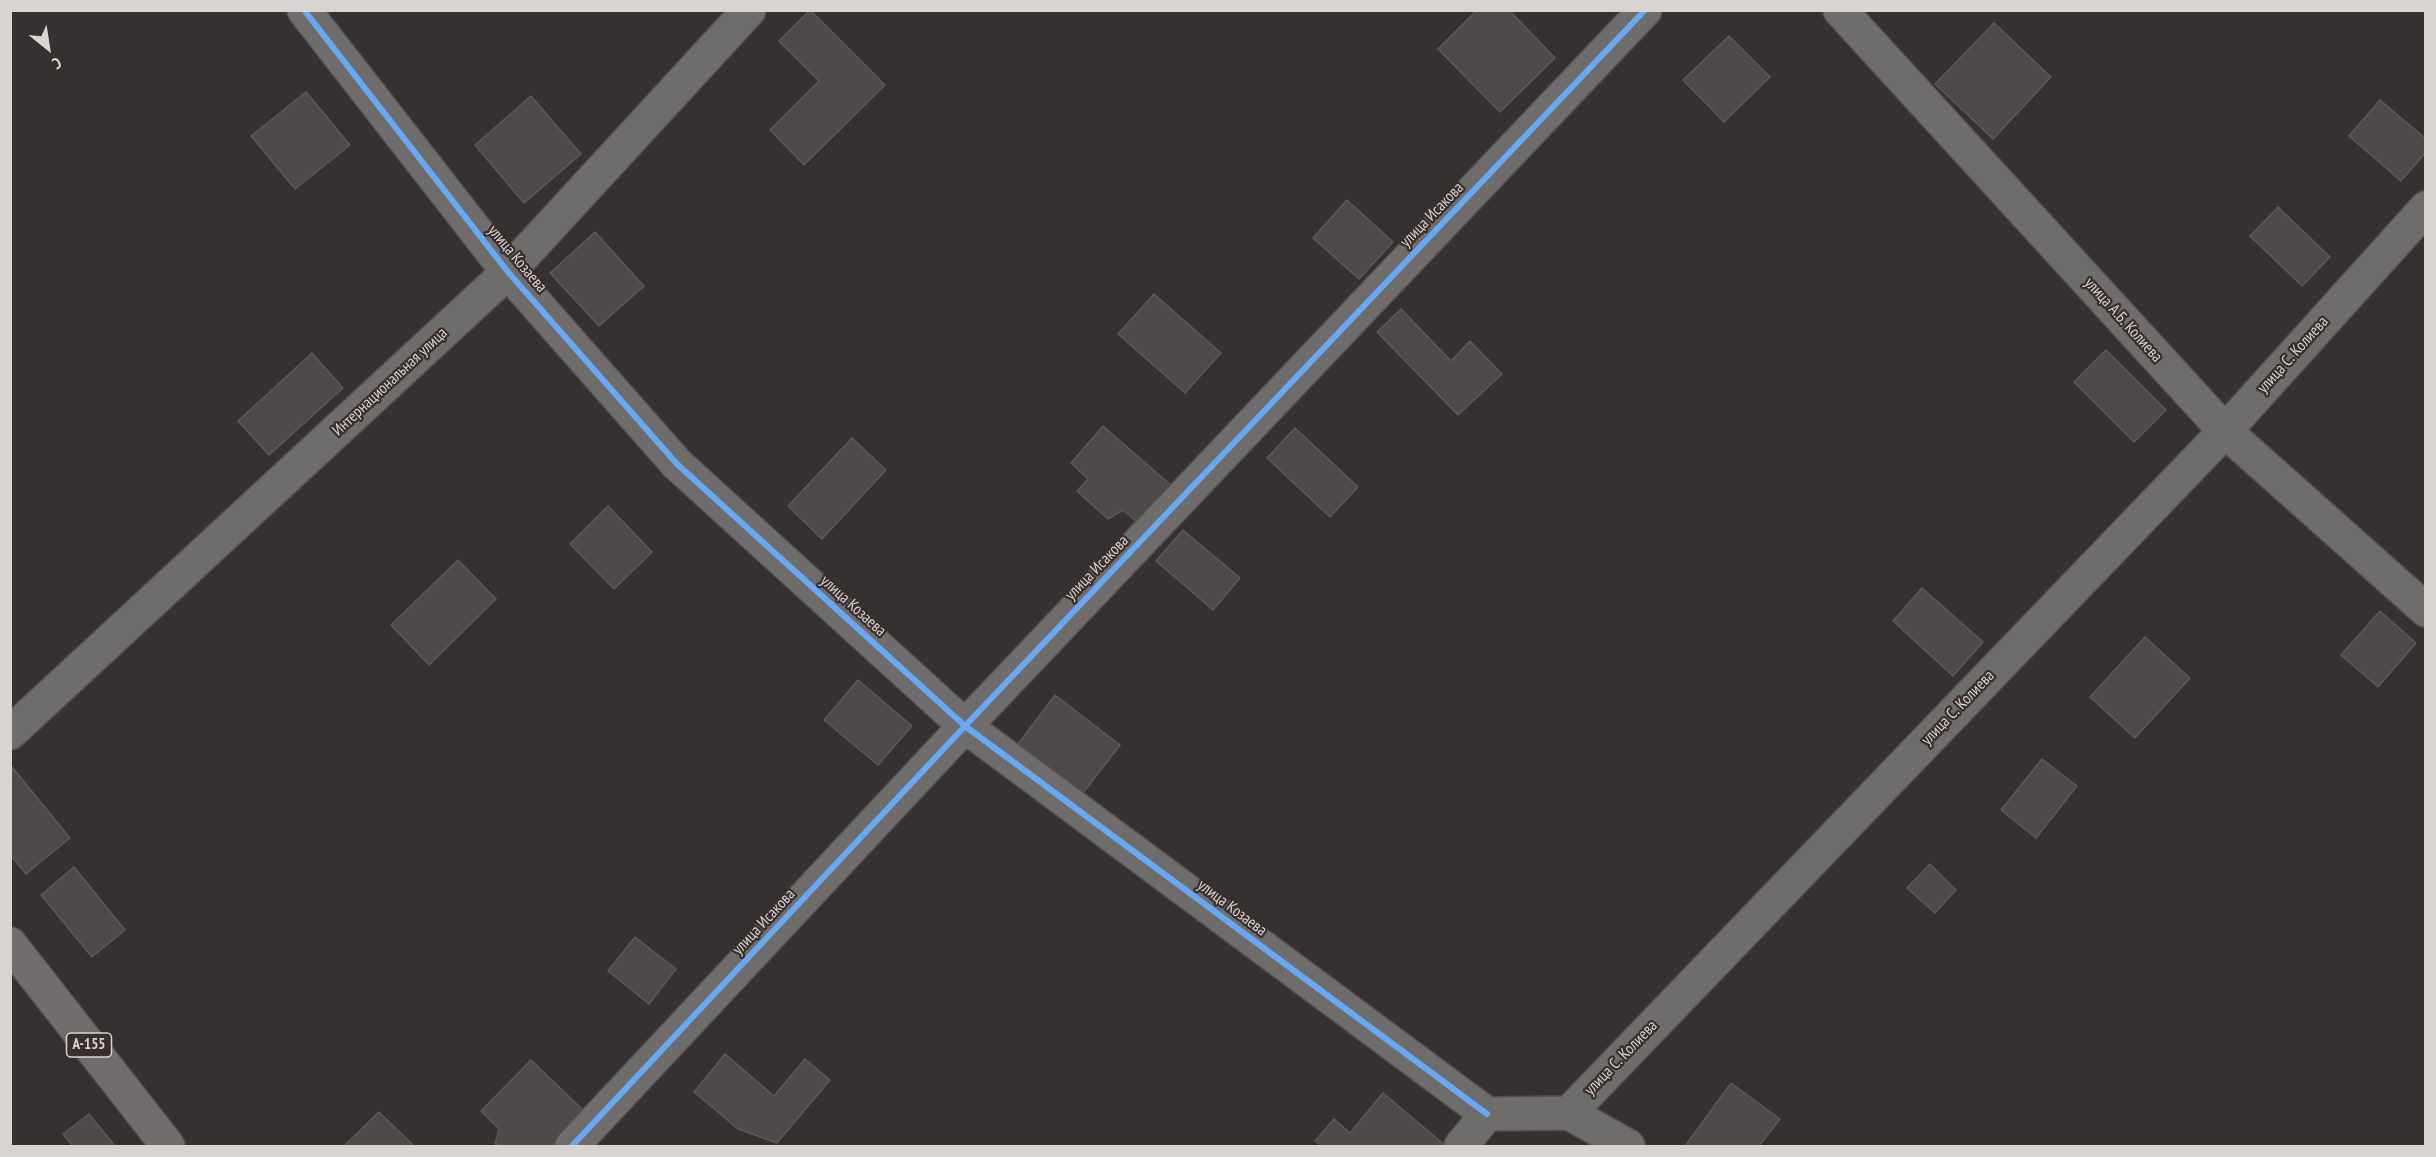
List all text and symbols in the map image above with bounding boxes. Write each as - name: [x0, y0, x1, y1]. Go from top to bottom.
- north arrow: [18, 18, 78, 78]
- text: С: [49, 53, 65, 74]
- street label: улица Исакова: [1396, 179, 1468, 251]
- street label: улица Козаева: [483, 222, 551, 296]
- street label: улица А.Б. Колиева: [2080, 274, 2166, 366]
- street label: улица С. Колиева: [2253, 313, 2333, 397]
- street label: Интернациональная улица: [329, 324, 451, 440]
- street label: улица Исакова: [1061, 532, 1133, 604]
- street label: улица Козаева: [816, 572, 890, 640]
- street label: улица С. Колиева: [1917, 667, 1999, 749]
- street label: улица Козаева: [1194, 876, 1270, 940]
- street label: улица Исакова: [729, 885, 799, 959]
- street label: улица С. Колиева: [1580, 1017, 1662, 1099]
- road number: А-155: [66, 1033, 112, 1057]

